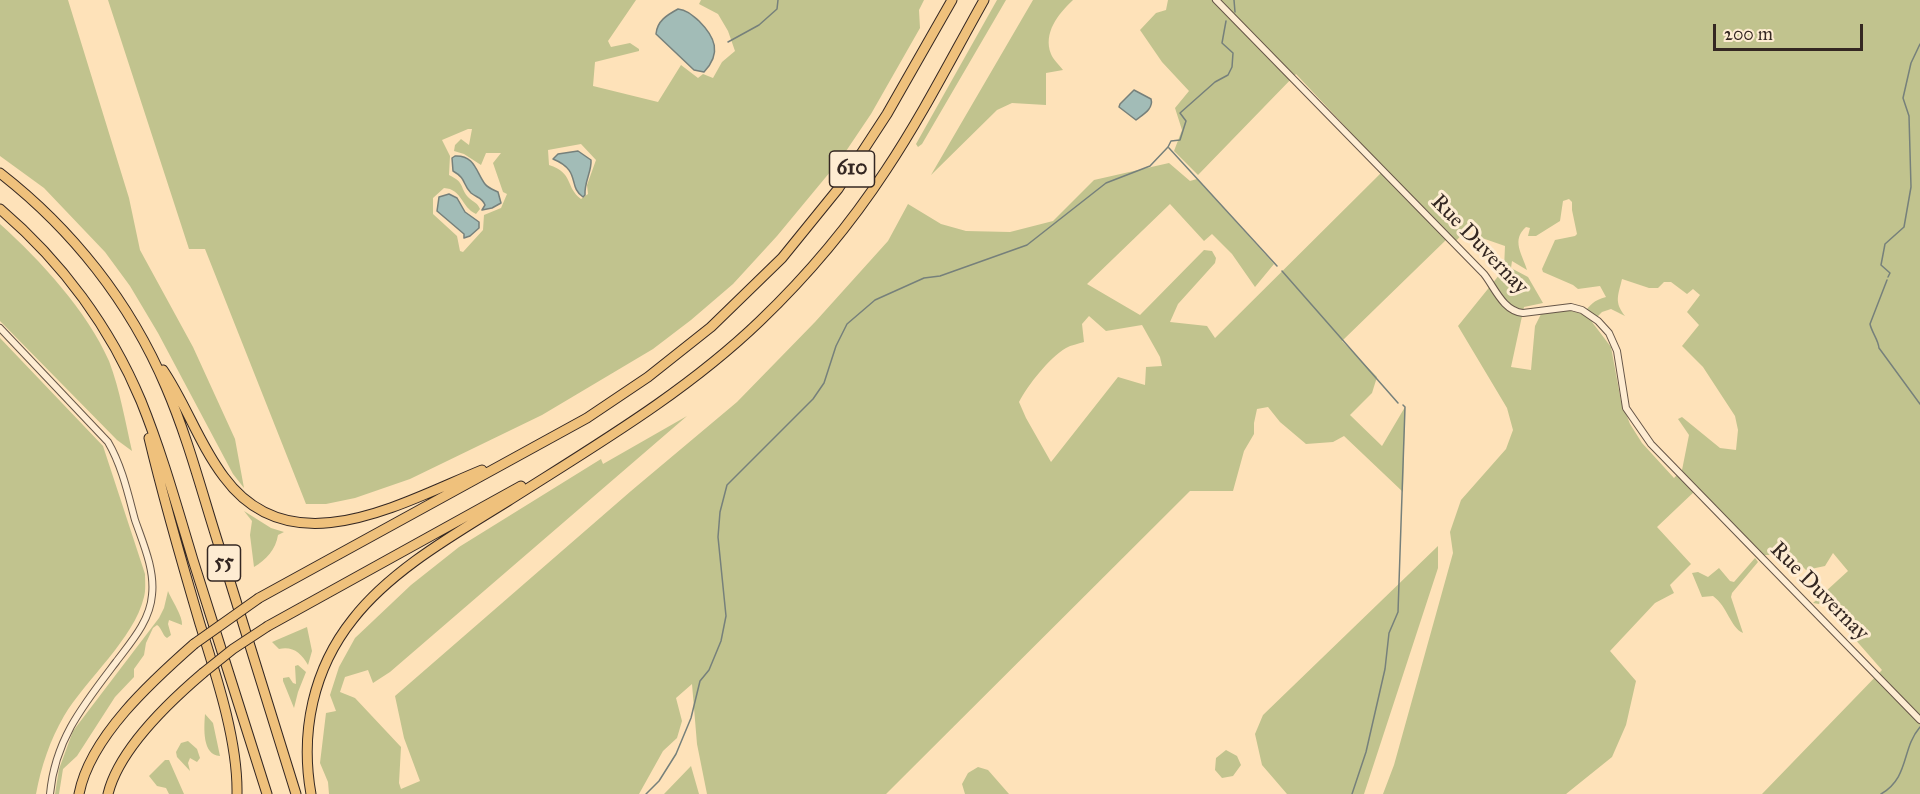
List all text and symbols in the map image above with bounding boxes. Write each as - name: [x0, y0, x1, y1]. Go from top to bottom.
- scale bar: [1716, 12, 1866, 50]
- text: 200 m: [1724, 23, 1773, 45]
- road number: 610: [830, 151, 874, 187]
- street label: Rue Duvernay: [1425, 189, 1533, 301]
- street label: Rue Duvernay: [1764, 537, 1874, 647]
- road number: 55: [208, 545, 240, 581]

